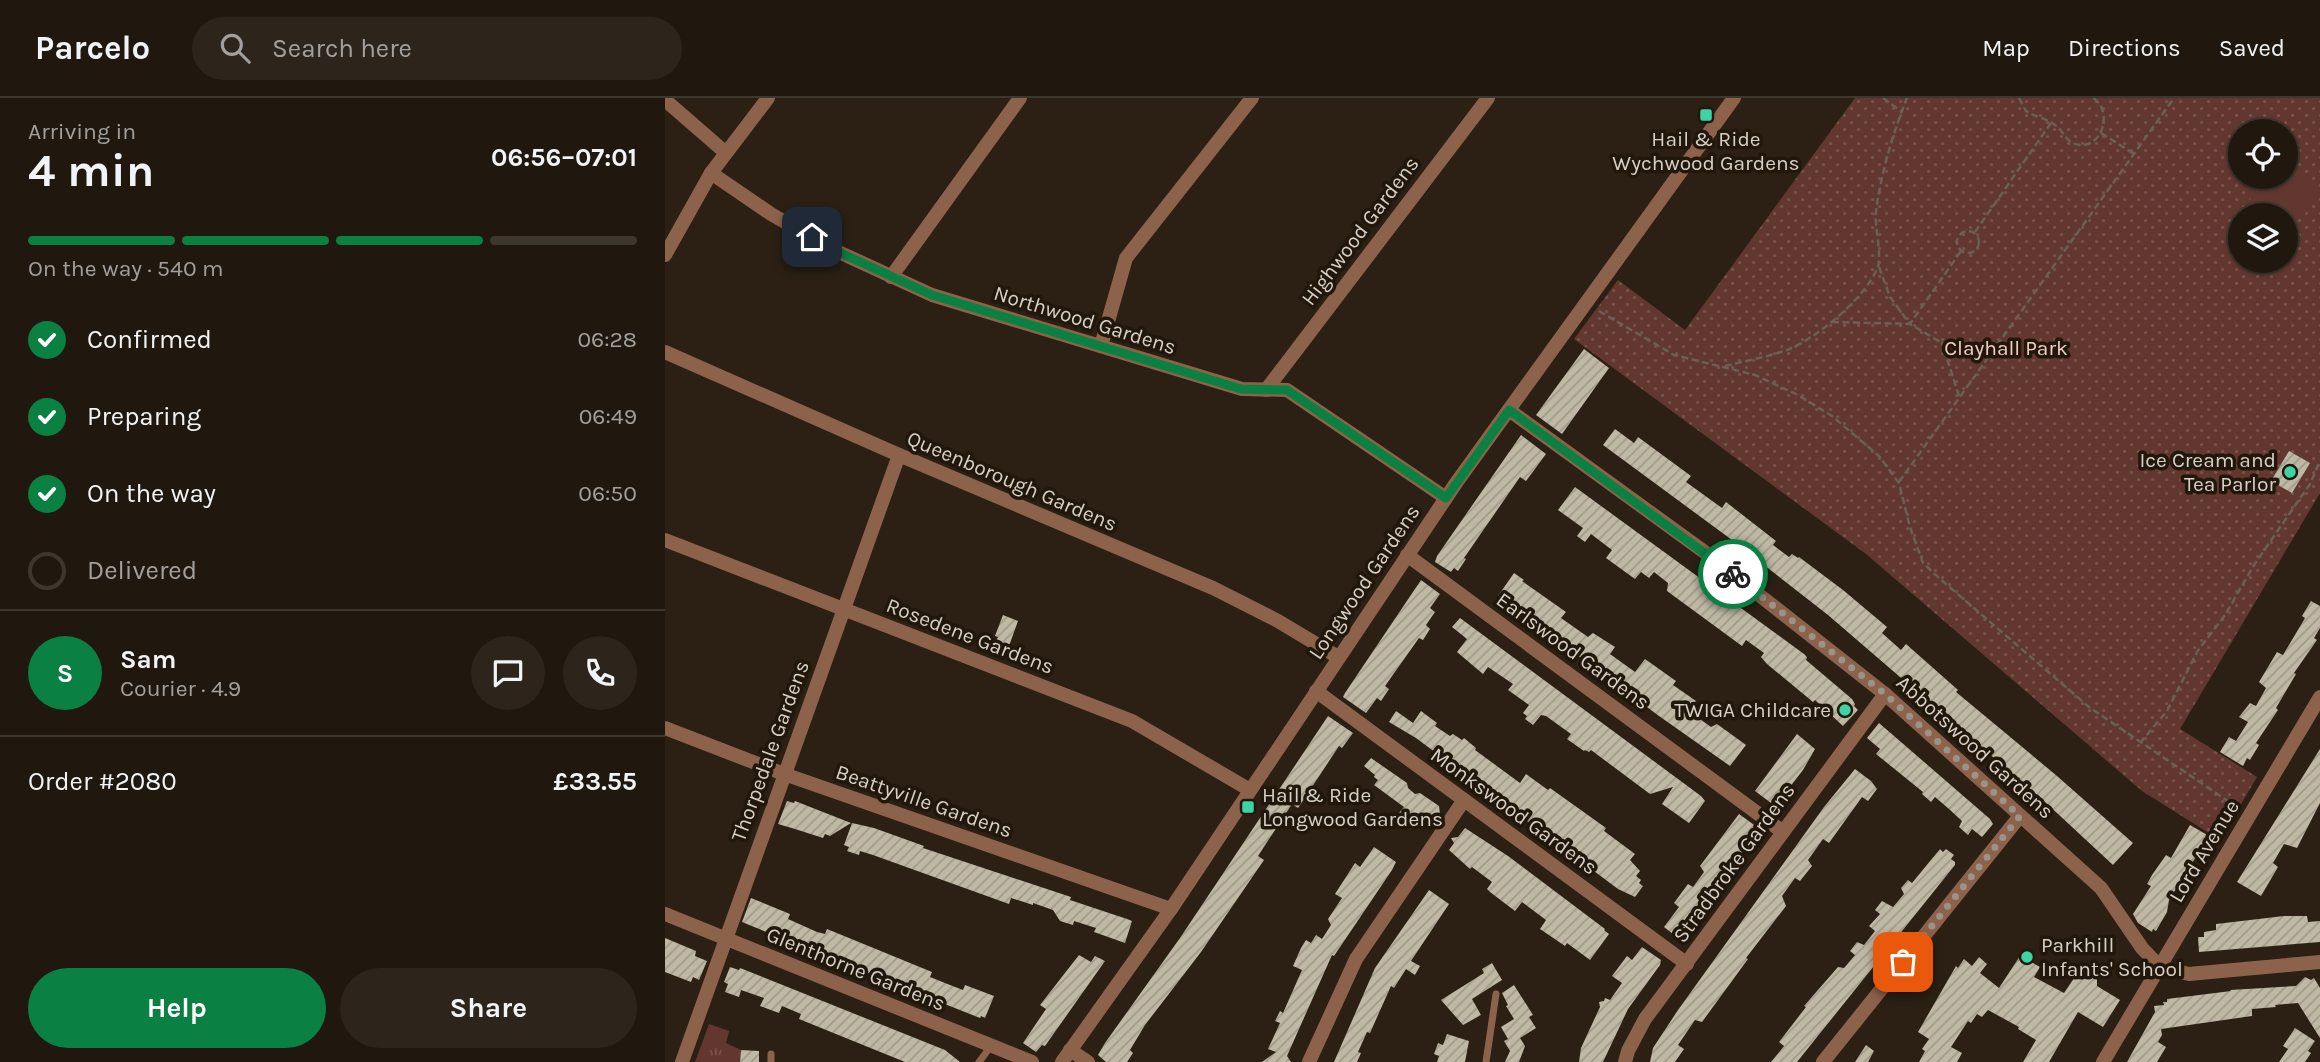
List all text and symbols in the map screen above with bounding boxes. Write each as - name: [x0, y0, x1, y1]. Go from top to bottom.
- search box: [192, 17, 682, 80]
- text: Parcelo: [35, 29, 150, 67]
- icon: search: [216, 29, 254, 67]
- text: Search here: [272, 33, 412, 64]
- text: Map: [1982, 34, 2030, 62]
- text: Directions: [2068, 34, 2181, 62]
- text: Saved: [2219, 34, 2285, 62]
- marker: Hail & Ride Wychwood Gardens: [1698, 107, 1714, 123]
- text: Arriving in: [28, 118, 136, 145]
- map controls: [2228, 119, 2298, 273]
- button: locate: [2228, 119, 2298, 189]
- place label: Hail & Ride Wychwood Gardens: [1612, 127, 1800, 175]
- text: 06:56–07:01: [491, 142, 637, 173]
- text: 4 min: [28, 144, 154, 198]
- street label: Highwood Gardens: [1296, 152, 1424, 310]
- button: layers: [2228, 203, 2298, 273]
- pin: [782, 207, 842, 267]
- icon: home: [793, 218, 831, 256]
- text: On the way · 540 m: [28, 255, 224, 282]
- street label: Northwood Gardens: [991, 281, 1179, 359]
- icon: check: [28, 321, 66, 359]
- text: Confirmed: [87, 324, 212, 355]
- text: 06:28: [577, 326, 637, 353]
- park label: Clayhall Park: [1944, 336, 2068, 360]
- icon: check: [28, 398, 66, 436]
- text: Preparing: [87, 401, 201, 432]
- text: 06:49: [579, 403, 637, 430]
- street label: Queenborough Gardens: [904, 426, 1120, 536]
- place label: Ice Cream and Tea Parlor: [2139, 448, 2276, 496]
- marker: Ice Cream and Tea Parlor: [2282, 464, 2298, 480]
- icon: check: [28, 475, 66, 513]
- text: On the way: [87, 478, 216, 509]
- text: 06:50: [578, 480, 637, 507]
- street label: Longwood Gardens: [1303, 500, 1425, 664]
- courier: [1698, 539, 1768, 609]
- text: Delivered: [87, 555, 197, 586]
- icon: bike: [1714, 555, 1752, 593]
- street label: Earlswood Gardens: [1492, 587, 1654, 715]
- street label: Rosedene Gardens: [883, 593, 1057, 679]
- button: chat: [471, 636, 545, 710]
- button: phone: [563, 636, 637, 710]
- text: Sam: [120, 644, 176, 675]
- street label: Thorpedale Gardens: [726, 657, 814, 845]
- text: S: [57, 658, 73, 689]
- street label: Abbotswood Gardens: [1892, 670, 2058, 824]
- text: Courier · 4.9: [120, 675, 241, 702]
- place label: TWIGA Childcare: [1674, 698, 1831, 722]
- marker: TWIGA Childcare: [1837, 702, 1853, 718]
- street label: Monkswood Gardens: [1426, 743, 1602, 879]
- street label: Beattyville Gardens: [833, 760, 1015, 842]
- text: Order #2080: [28, 766, 177, 797]
- text: £33.55: [553, 766, 637, 797]
- street label: Stradbroke Gardens: [1668, 779, 1800, 947]
- place label: Hail & Ride Longwood Gardens: [1262, 783, 1443, 831]
- street label: Lord Avenue: [2164, 795, 2244, 907]
- marker: Hail & Ride Longwood Gardens: [1240, 799, 1256, 815]
- street label: Glenthorne Gardens: [763, 922, 949, 1016]
- pin: [1873, 932, 1933, 992]
- place label: Parkhill Infants' School: [2041, 933, 2183, 981]
- icon: bag: [1884, 943, 1922, 981]
- marker: Parkhill Infants' School: [2019, 949, 2035, 965]
- button: Help: [28, 968, 326, 1048]
- button: Share: [340, 968, 637, 1048]

